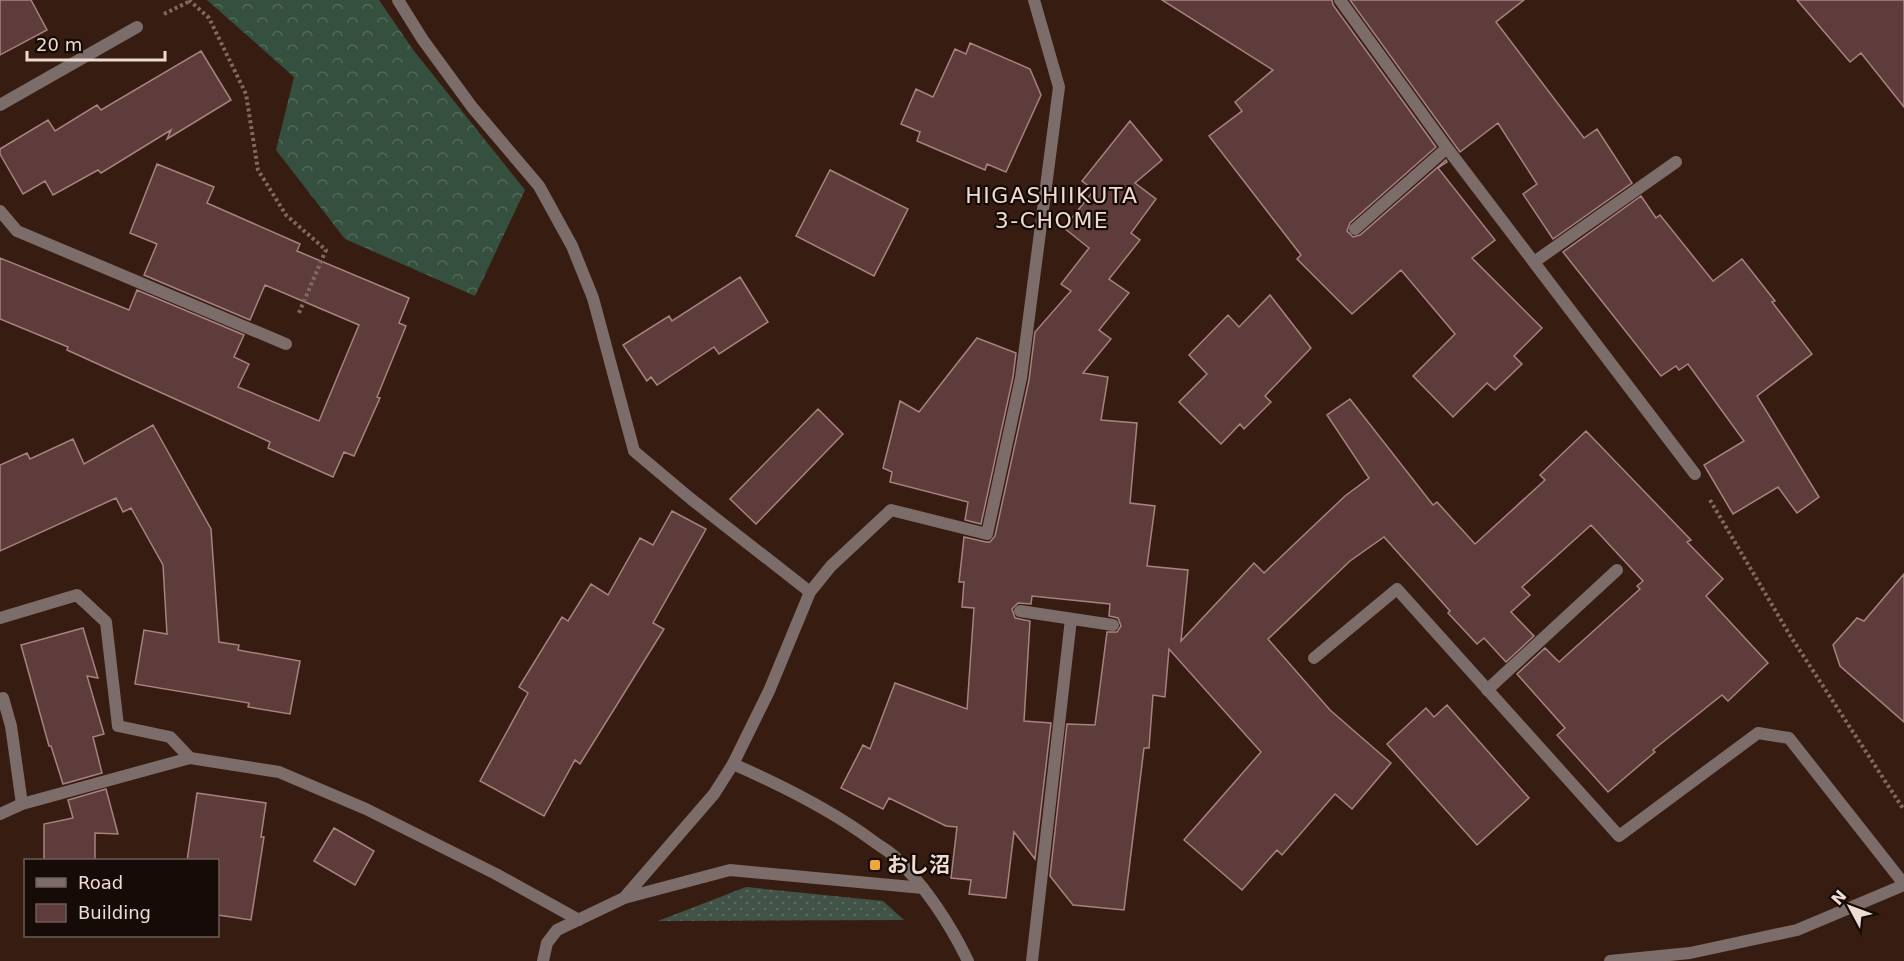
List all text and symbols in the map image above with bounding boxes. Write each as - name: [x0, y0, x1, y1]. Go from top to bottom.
- scale bar: [27, 24, 165, 62]
- text: 20 m: [36, 34, 82, 55]
- district label: HIGASHIIKUTA 3-CHOME: [965, 183, 1139, 233]
- place label: おし沼: [887, 853, 950, 877]
- marker: おし沼: [868, 858, 882, 872]
- legend: [24, 859, 219, 937]
- text: Road: [78, 872, 123, 893]
- north arrow: [1820, 877, 1880, 937]
- text: N: [1827, 886, 1851, 909]
- text: Building: [78, 902, 151, 923]

